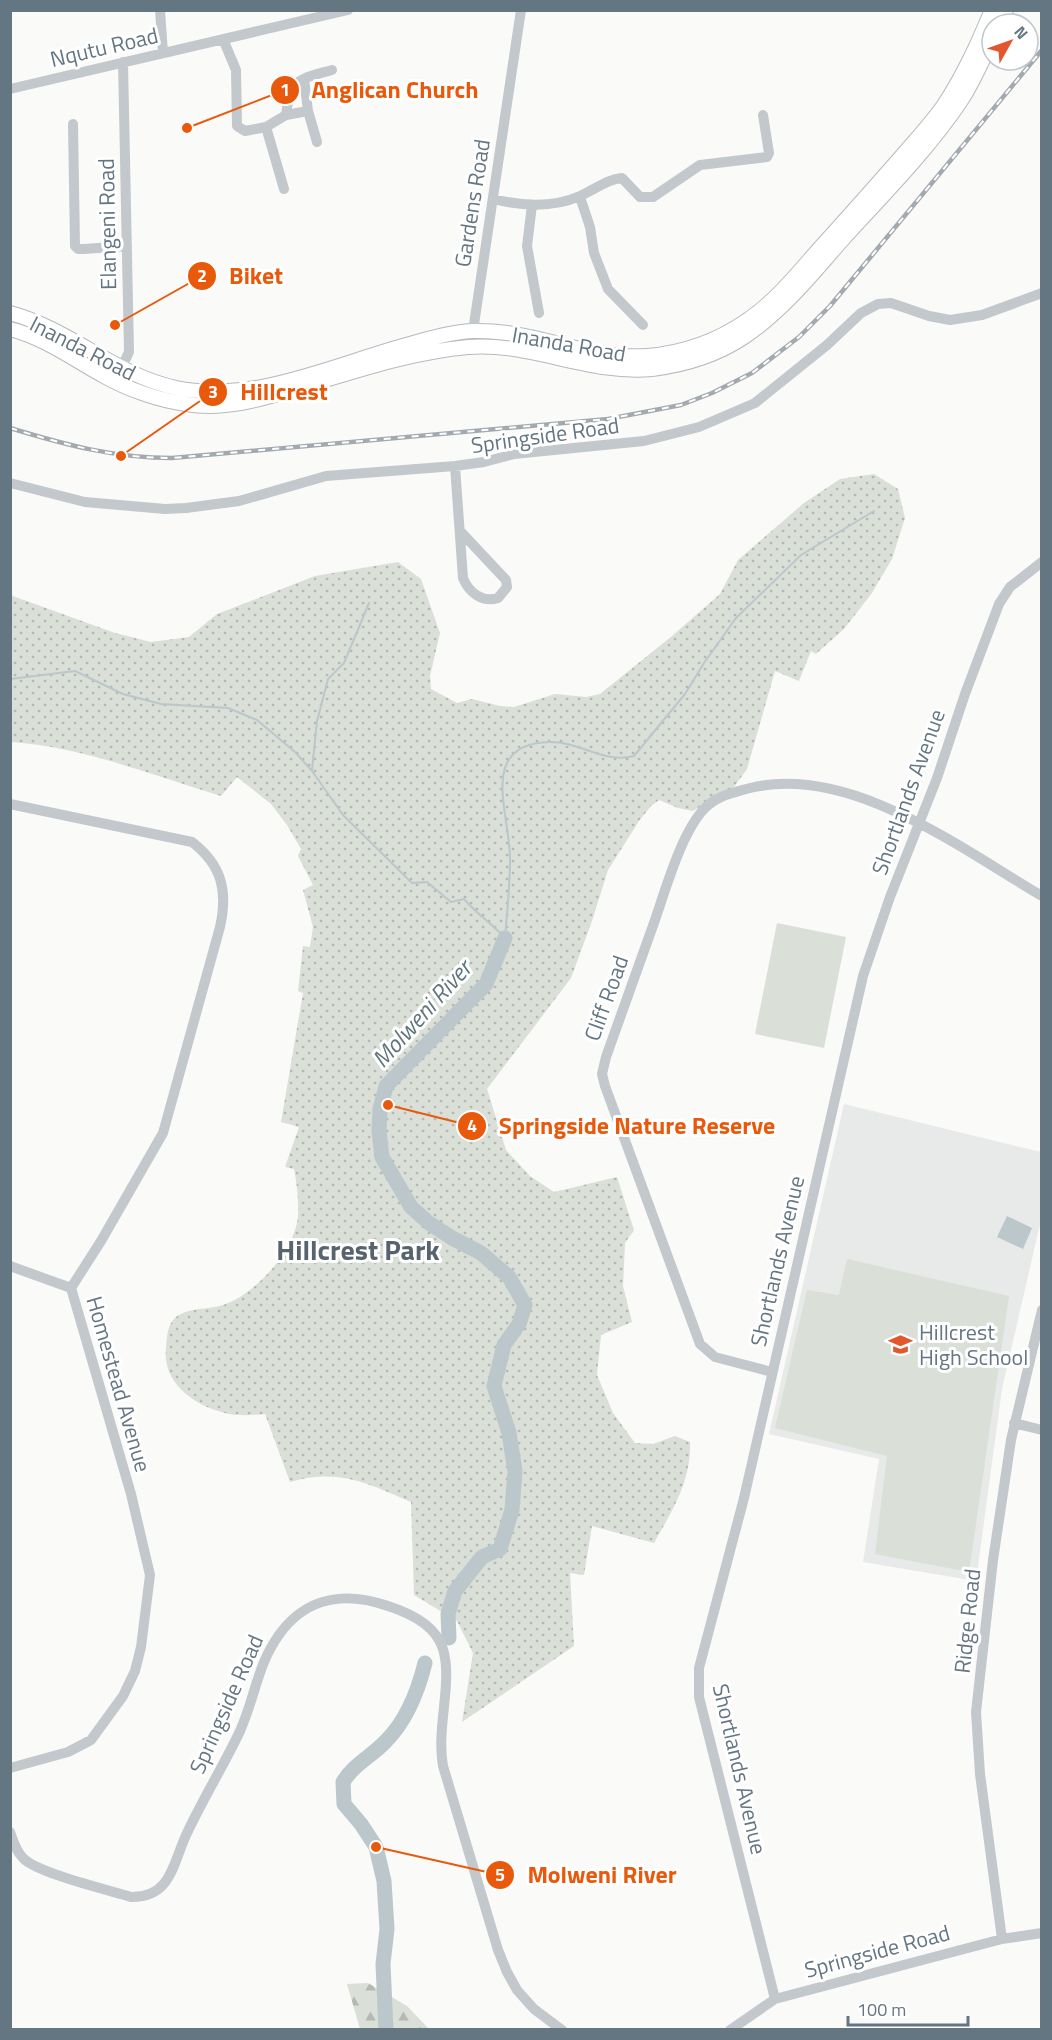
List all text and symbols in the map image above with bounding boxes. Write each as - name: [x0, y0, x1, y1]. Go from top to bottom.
- north arrow: [980, 12, 1040, 72]
- street label: Nqutu Road: [47, 18, 161, 76]
- text: N: [1009, 20, 1034, 44]
- callout: Anglican Church: [270, 69, 491, 111]
- text: Anglican Church: [311, 71, 479, 107]
- text: 1: [280, 76, 290, 103]
- street label: Gardens Road: [445, 137, 499, 269]
- street label: Elangeni Road: [89, 158, 125, 290]
- callout: Biket: [187, 255, 294, 297]
- text: Biket: [229, 257, 283, 293]
- text: 2: [197, 262, 207, 289]
- street label: Inanda Road: [24, 307, 142, 389]
- street label: Inanda Road: [509, 317, 629, 371]
- callout: Hillcrest: [198, 371, 340, 413]
- text: Hillcrest: [240, 373, 328, 409]
- text: 3: [208, 378, 218, 405]
- street label: Springside Road: [469, 408, 621, 462]
- street label: Shortlands Avenue: [862, 704, 954, 880]
- water label: Molweni River: [363, 949, 482, 1075]
- street label: Cliff Road: [575, 950, 637, 1046]
- callout: Springside Nature Reserve: [457, 1105, 787, 1147]
- text: Springside Nature Reserve: [499, 1107, 775, 1143]
- text: 4: [467, 1112, 477, 1139]
- street label: Shortlands Avenue: [741, 1172, 813, 1350]
- district label: Hillcrest Park: [276, 1228, 440, 1271]
- street label: Homestead Avenue: [78, 1292, 160, 1476]
- place label: Hillcrest High School: [919, 1315, 1028, 1374]
- school or university icon: Hillcrest High School: [888, 1332, 914, 1358]
- street label: Ridge Road: [945, 1567, 989, 1675]
- street label: Springside Road: [180, 1629, 272, 1779]
- street label: Shortlands Avenue: [704, 1680, 776, 1858]
- callout: Molweni River: [485, 1854, 689, 1896]
- text: Molweni River: [527, 1856, 677, 1892]
- text: 5: [495, 1861, 505, 1888]
- street label: Springside Road: [800, 1915, 954, 1987]
- scale bar: [848, 1989, 968, 2027]
- text: 100 m: [857, 1996, 906, 2023]

